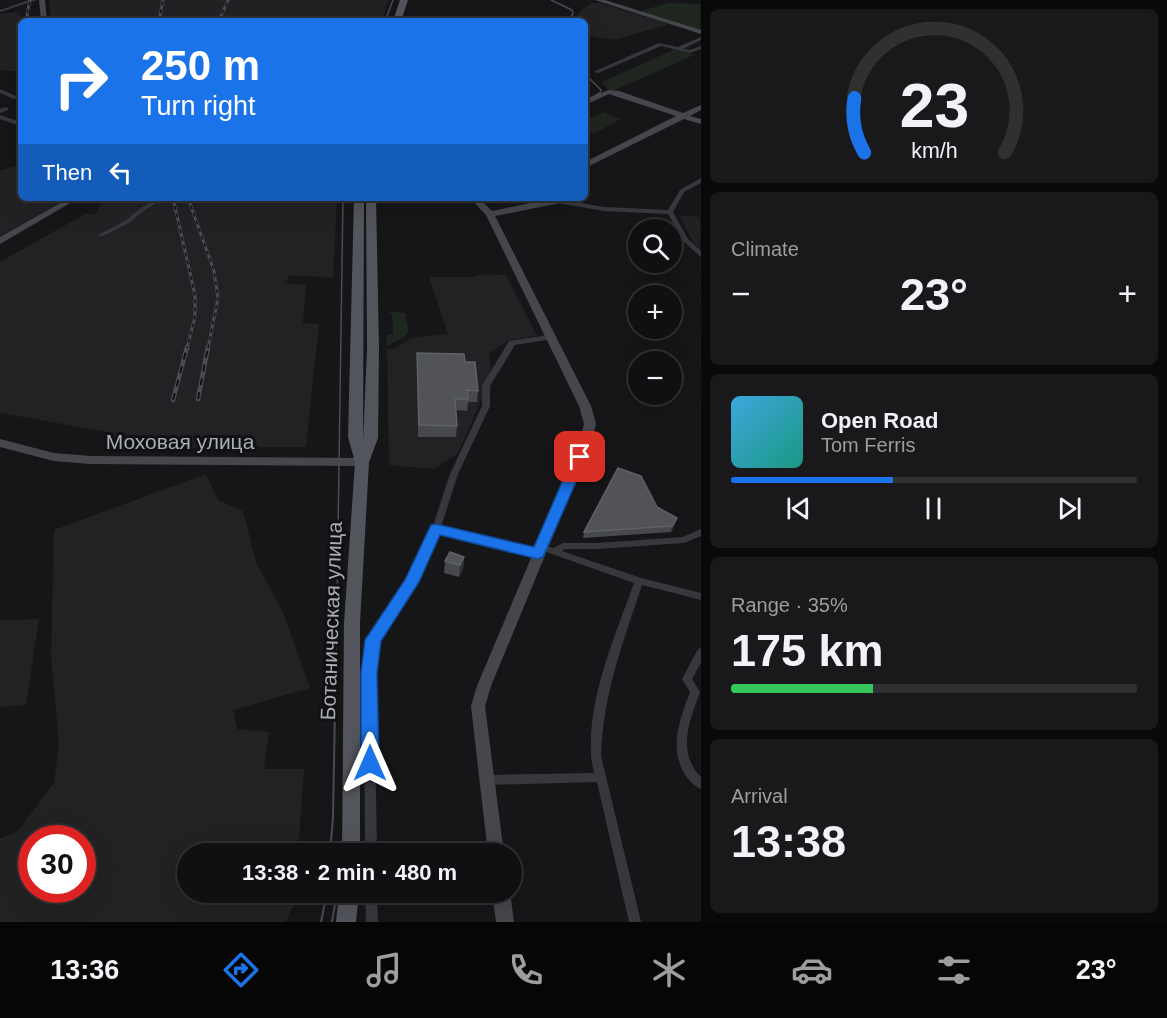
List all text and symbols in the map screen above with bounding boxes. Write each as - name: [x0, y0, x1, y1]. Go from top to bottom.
- icon: right: [42, 42, 120, 120]
- text: 250 m: [141, 42, 260, 89]
- text: 23: [899, 71, 969, 140]
- text: Turn right: [141, 91, 256, 121]
- text: km/h: [911, 139, 957, 163]
- icon: left: [104, 156, 137, 189]
- text: Then: [42, 160, 92, 185]
- map controls: [628, 219, 682, 405]
- button: search: [628, 219, 682, 273]
- text: Climate: [731, 238, 799, 260]
- text: 23°: [900, 269, 968, 320]
- text: −: [731, 275, 750, 312]
- text: +: [1118, 275, 1137, 312]
- button: +: [628, 285, 682, 339]
- button: −: [628, 351, 682, 405]
- text: Open Road: [821, 408, 938, 433]
- street label: Моховая улица: [106, 430, 255, 453]
- pin: [554, 431, 605, 482]
- text: Tom Ferris: [821, 434, 915, 456]
- icon: arrive: [563, 440, 596, 473]
- icon: previous: [782, 492, 815, 525]
- icon: pause: [917, 492, 950, 525]
- icon: next: [1053, 492, 1086, 525]
- street label: Ботаническая улица: [316, 521, 346, 721]
- text: Range · 35%: [731, 594, 848, 616]
- text: 175 km: [731, 625, 884, 676]
- position arrow: [338, 731, 402, 795]
- text: Arrival: [731, 785, 788, 807]
- text: 13:38: [731, 816, 846, 867]
- speed limit sign: 30: [18, 825, 96, 903]
- text: 13:38 · 2 min · 480 m: [242, 860, 457, 885]
- icon: directions: [220, 949, 262, 991]
- icon: music: [363, 949, 405, 991]
- icon: phone: [505, 949, 547, 991]
- icon: climate: [648, 949, 690, 991]
- icon: car: [791, 949, 833, 991]
- icon: filters: [933, 949, 975, 991]
- text: 13:36: [50, 955, 119, 985]
- text: 23°: [1076, 955, 1117, 985]

